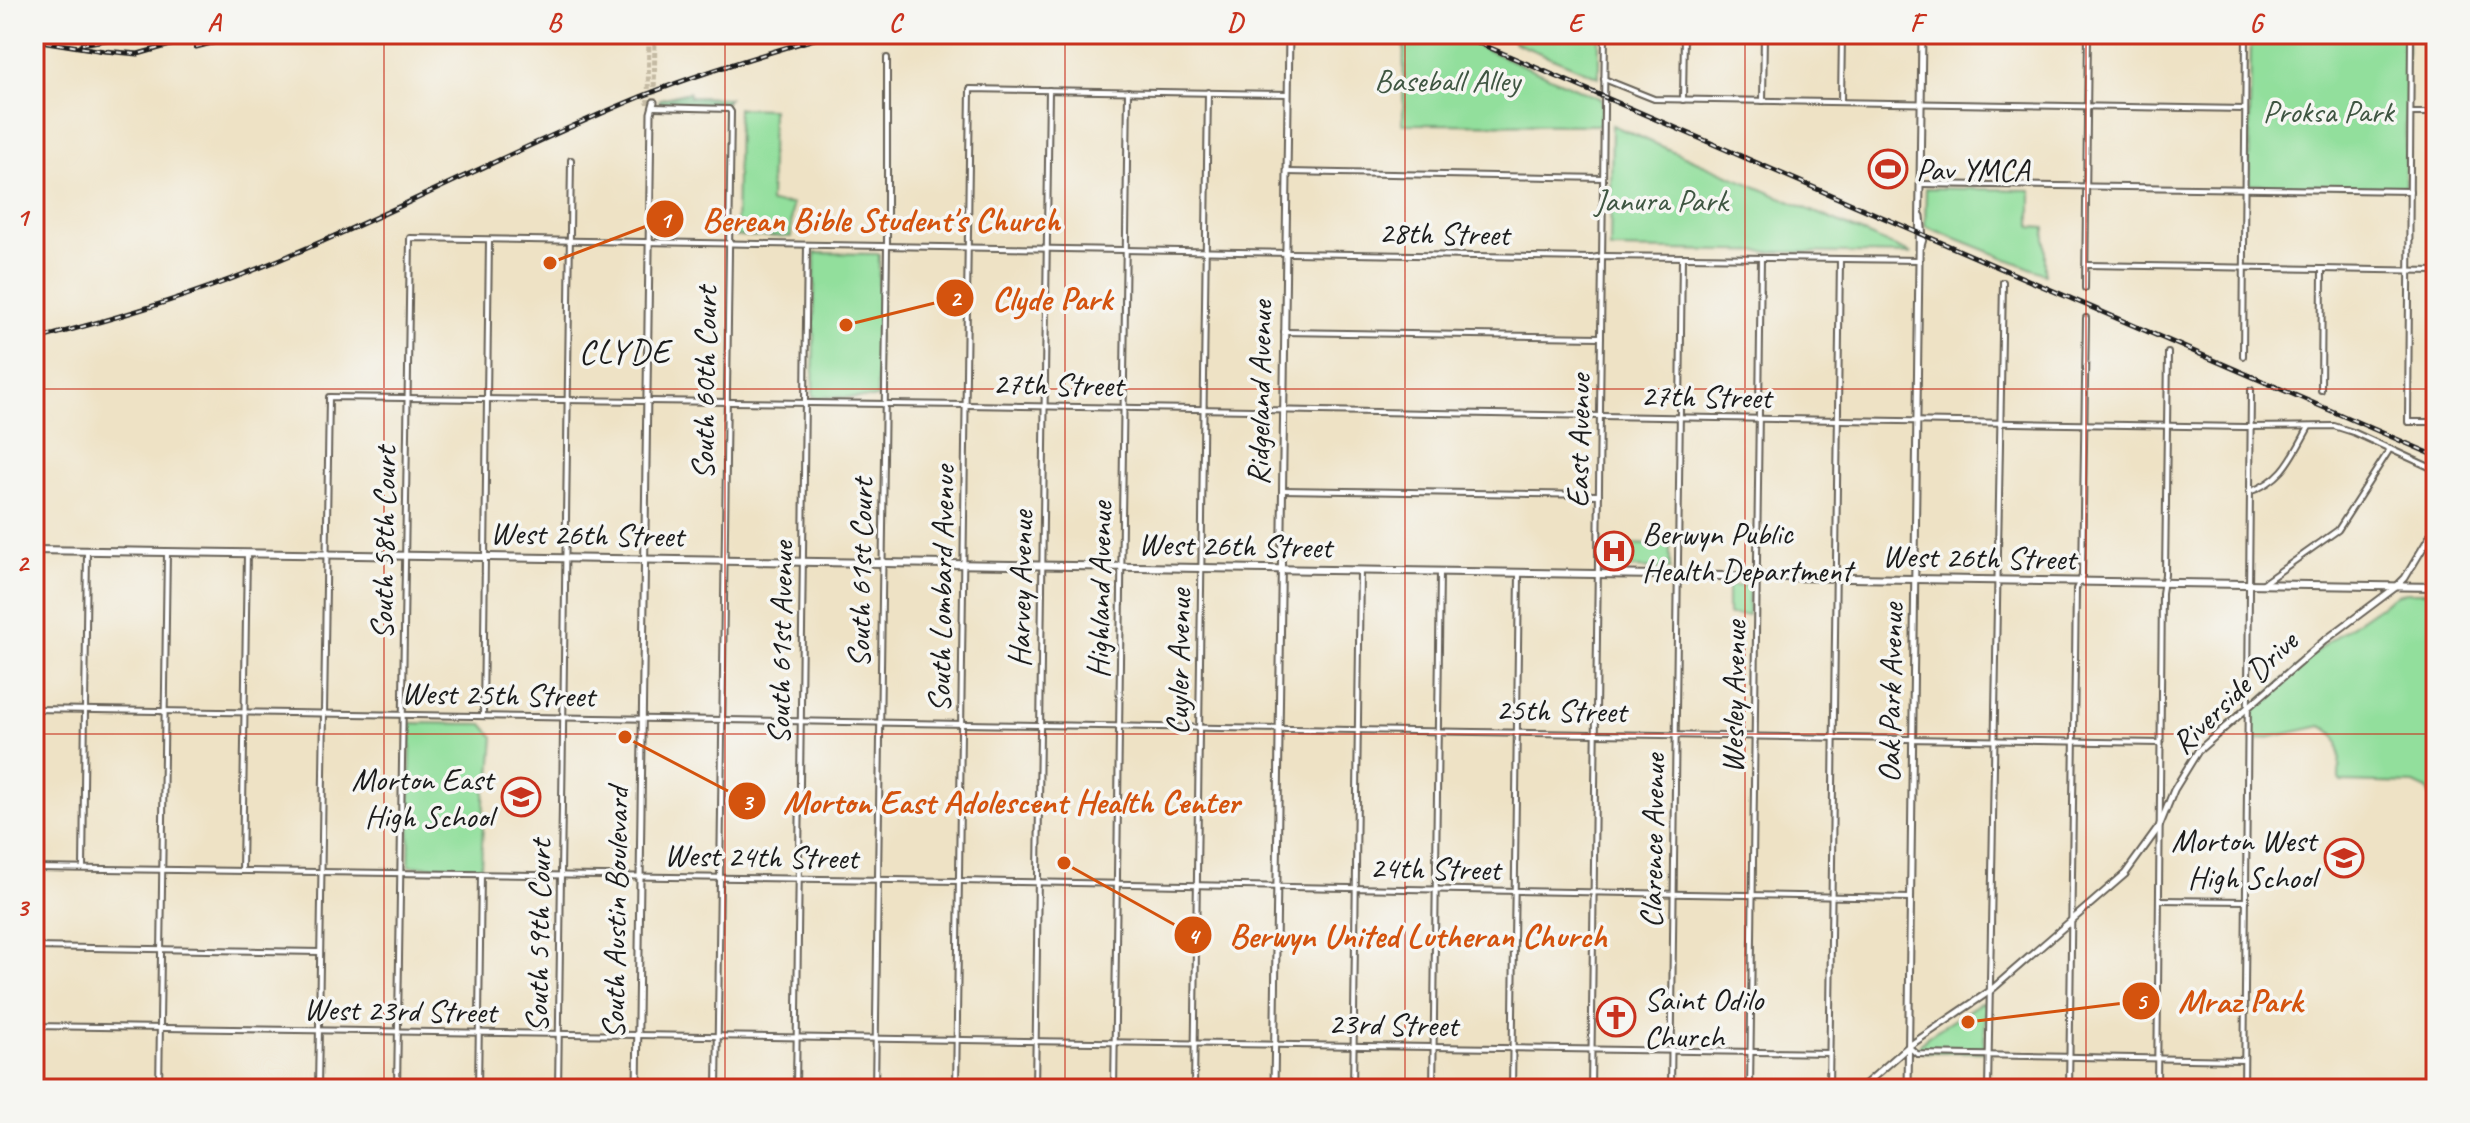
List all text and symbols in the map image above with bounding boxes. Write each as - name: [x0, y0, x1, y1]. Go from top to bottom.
- text: A: [207, 6, 222, 39]
- text: B: [547, 6, 563, 39]
- text: C: [889, 6, 905, 39]
- text: D: [1227, 6, 1245, 39]
- text: E: [1568, 6, 1586, 39]
- text: F: [1910, 6, 1928, 39]
- text: G: [2250, 6, 2266, 39]
- park label: Baseball Alley: [1374, 60, 1523, 101]
- park label: Proksa Park: [2263, 91, 2396, 132]
- sports icon: Pav YMCA: [1867, 148, 1909, 190]
- place label: Pav YMCA: [1916, 149, 2031, 190]
- park label: Janura Park: [1593, 180, 1730, 221]
- callout: Berean Bible Student's Church: [645, 190, 1077, 248]
- text: Berean Bible Student's Church: [702, 198, 1061, 241]
- text: 1: [16, 201, 31, 234]
- text: 1: [660, 205, 674, 235]
- street label: 28th Street: [1378, 212, 1513, 255]
- callout: Clyde Park: [935, 269, 1129, 327]
- text: Clyde Park: [992, 277, 1115, 320]
- street label: South 60th Court: [682, 283, 727, 480]
- text: 2: [950, 283, 963, 313]
- street label: Ridgeland Avenue: [1237, 298, 1282, 486]
- district label: CLYDE: [579, 330, 673, 373]
- street label: 27th Street: [992, 363, 1127, 406]
- street label: East Avenue: [1557, 371, 1600, 508]
- street label: 27th Street: [1640, 375, 1775, 418]
- street label: South 58th Court: [361, 443, 406, 640]
- street label: South Lombard Avenue: [919, 463, 964, 713]
- street label: South 61st Court: [838, 474, 883, 668]
- street label: Highland Avenue: [1077, 499, 1122, 679]
- street label: Harvey Avenue: [999, 508, 1042, 668]
- street label: West 26th Street: [490, 512, 688, 557]
- place label: Berwyn Public Health Department: [1642, 513, 1856, 591]
- street label: West 26th Street: [1138, 523, 1336, 568]
- hospital icon: Berwyn Public Health Department: [1593, 530, 1635, 572]
- street label: West 26th Street: [1882, 535, 2080, 580]
- street label: South 61st Avenue: [758, 539, 803, 745]
- text: 2: [16, 546, 30, 579]
- street label: Cuyler Avenue: [1157, 586, 1200, 735]
- street label: Oak Park Avenue: [1868, 600, 1913, 783]
- street label: Wesley Avenue: [1712, 618, 1755, 774]
- street label: Riverside Drive: [2162, 620, 2308, 763]
- street label: West 25th Street: [401, 672, 599, 717]
- street label: 25th Street: [1495, 689, 1630, 732]
- street label: Clarence Avenue: [1630, 751, 1675, 928]
- place label: Morton East High School: [352, 759, 499, 837]
- callout: Morton East Adolescent Health Center: [727, 772, 1256, 830]
- school or university icon: Morton East High School: [500, 776, 542, 818]
- text: Morton East Adolescent Health Center: [783, 780, 1243, 823]
- street label: South Austin Boulevard: [593, 782, 638, 1039]
- text: 3: [742, 787, 755, 817]
- place label: Morton West High School: [2171, 820, 2322, 898]
- street label: West 24th Street: [664, 834, 862, 879]
- street label: South 59th Court: [516, 836, 561, 1033]
- school or university icon: Morton West High School: [2323, 837, 2365, 879]
- street label: 24th Street: [1369, 847, 1504, 890]
- text: 3: [16, 891, 30, 924]
- callout: Berwyn United Lutheran Church: [1173, 906, 1623, 964]
- text: Berwyn United Lutheran Church: [1229, 914, 1608, 957]
- text: 4: [1188, 921, 1202, 951]
- callout: Mraz Park: [2121, 972, 2319, 1030]
- place label: Saint Odilo Church: [1644, 979, 1765, 1057]
- text: Mraz Park: [2178, 979, 2305, 1022]
- text: 5: [2136, 986, 2149, 1016]
- street label: West 23rd Street: [303, 988, 500, 1033]
- church icon: Saint Odilo Church: [1595, 996, 1637, 1038]
- street label: 23rd Street: [1328, 1003, 1462, 1046]

